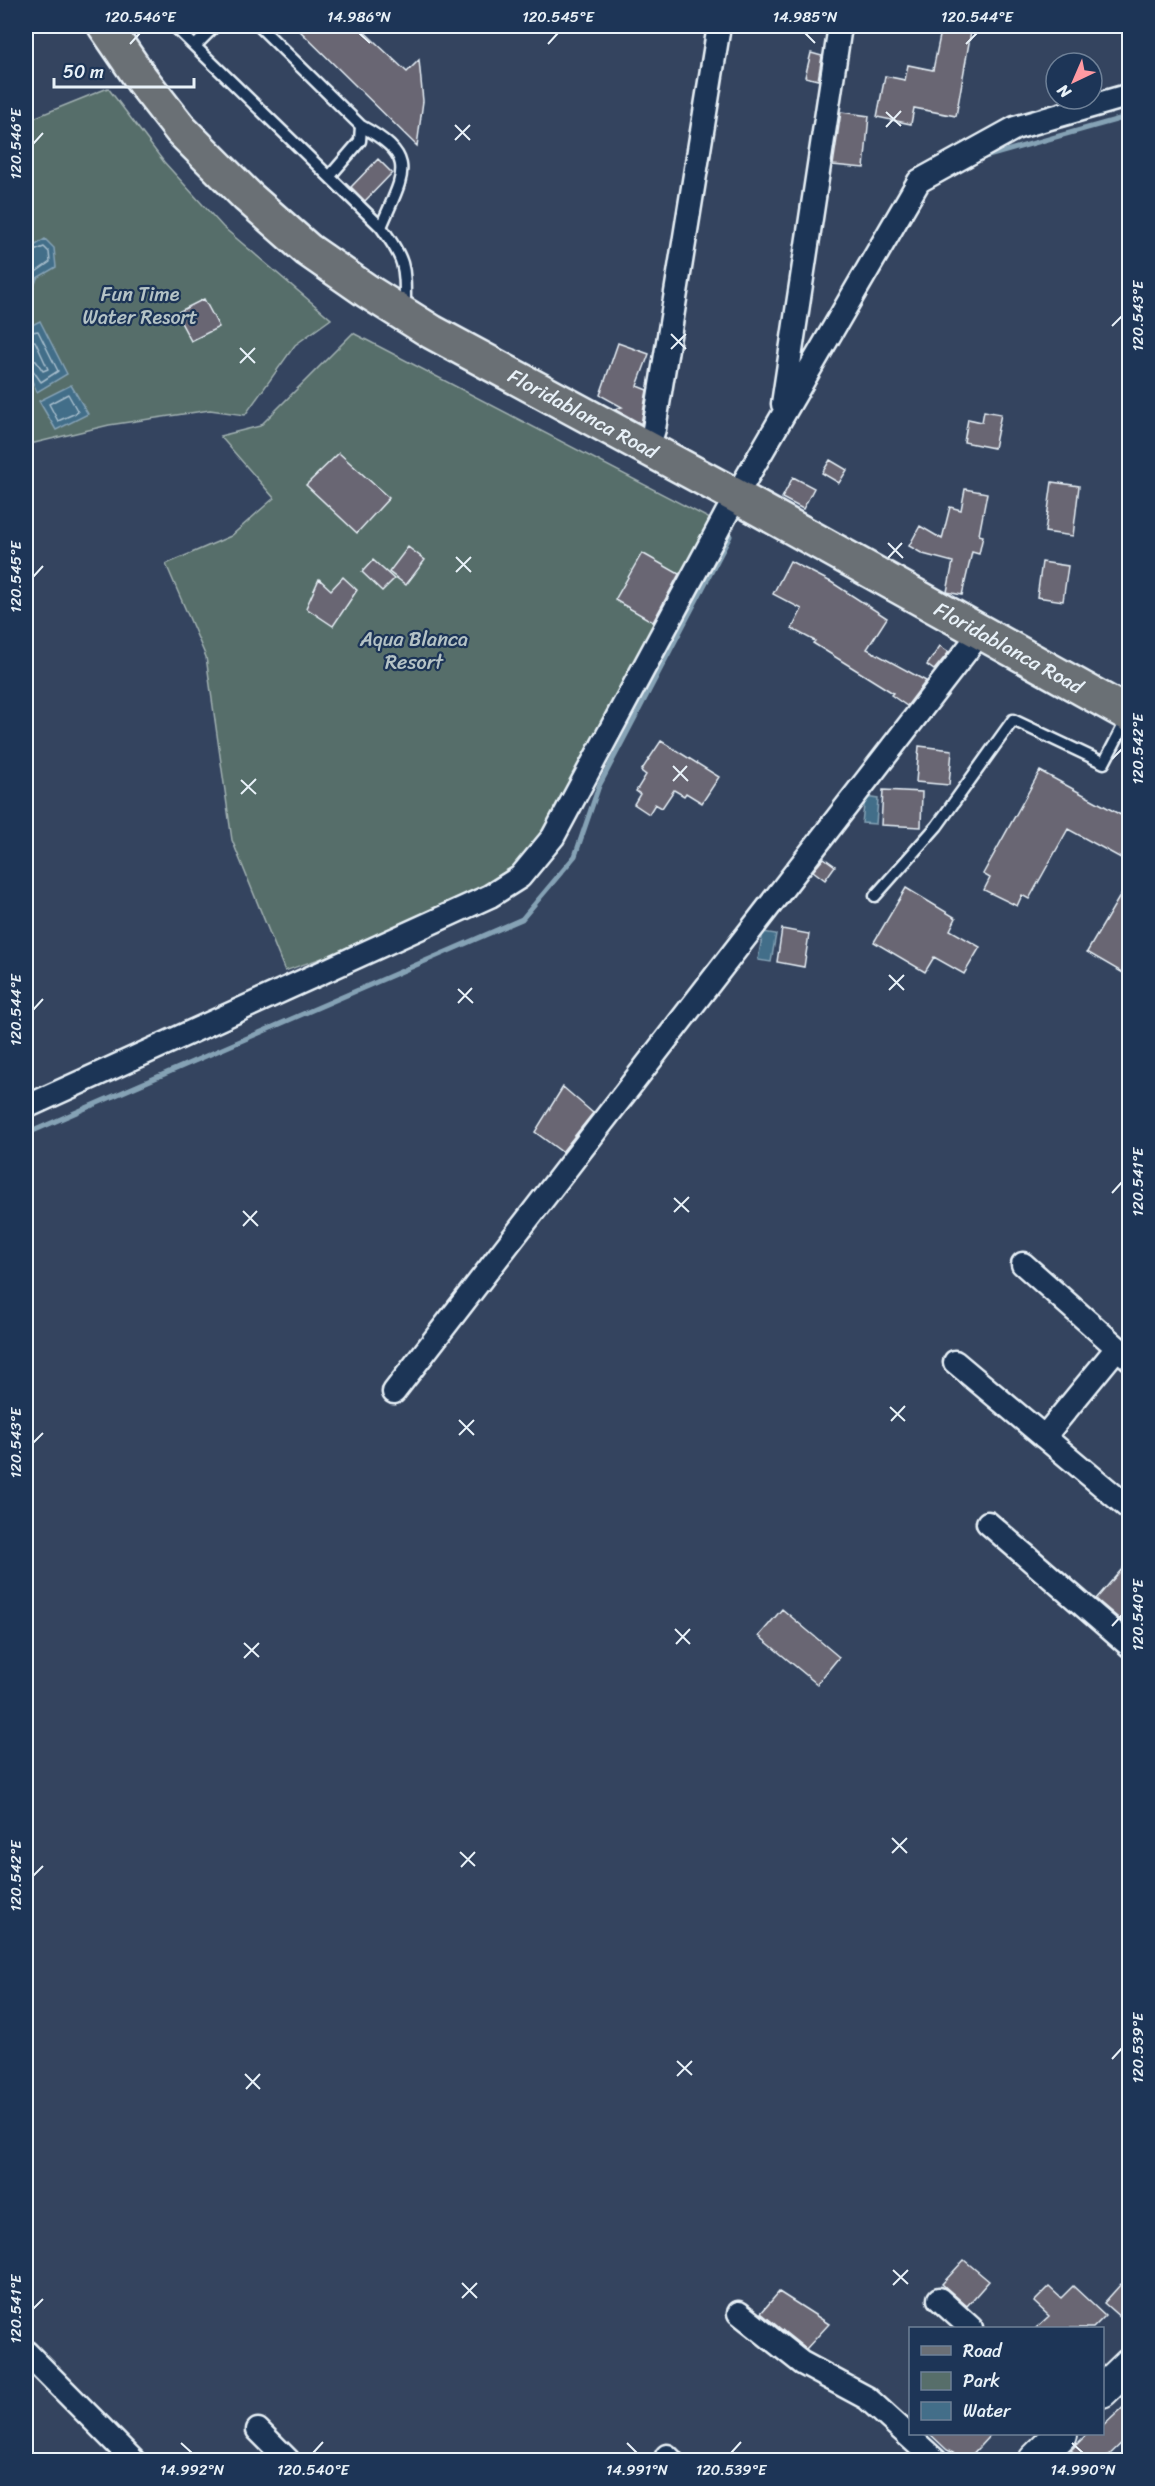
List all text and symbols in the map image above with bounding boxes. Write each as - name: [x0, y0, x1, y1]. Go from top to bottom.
- text: 120.546°E: [105, 4, 177, 30]
- text: 14.986°N: [327, 4, 392, 30]
- text: 120.545°E: [522, 4, 595, 30]
- text: 14.985°N: [773, 4, 838, 30]
- text: 120.544°E: [941, 4, 1015, 30]
- scale bar: [54, 51, 194, 89]
- north arrow: [1044, 51, 1104, 111]
- text: 50 m: [63, 56, 104, 88]
- text: N: [1049, 77, 1079, 106]
- text: 120.546°E: [3, 107, 29, 179]
- park label: Fun Time Water Resort: [83, 277, 198, 335]
- text: 120.543°E: [1125, 279, 1151, 351]
- street label: Floridablanca Road: [501, 359, 666, 470]
- text: 120.545°E: [3, 540, 29, 613]
- street label: Floridablanca Road: [927, 592, 1091, 705]
- park label: Aqua Blanca Resort: [359, 622, 468, 680]
- text: 120.542°E: [1125, 712, 1151, 785]
- text: 120.544°E: [3, 972, 29, 1046]
- text: 120.541°E: [1125, 1146, 1151, 1216]
- text: 120.543°E: [3, 1406, 29, 1478]
- text: 120.540°E: [1125, 1577, 1151, 1651]
- text: 120.542°E: [3, 1839, 29, 1912]
- text: 120.539°E: [1125, 2011, 1151, 2083]
- text: 120.541°E: [3, 2273, 29, 2343]
- legend: [909, 2327, 1104, 2435]
- text: Road: [963, 2335, 1003, 2367]
- text: Park: [963, 2365, 1000, 2397]
- text: Water: [963, 2395, 1012, 2427]
- text: 14.992°N: [160, 2457, 225, 2483]
- text: 120.540°E: [277, 2457, 351, 2483]
- text: 14.991°N: [606, 2457, 669, 2483]
- text: 120.539°E: [696, 2457, 768, 2483]
- text: 14.990°N: [1050, 2457, 1116, 2483]

